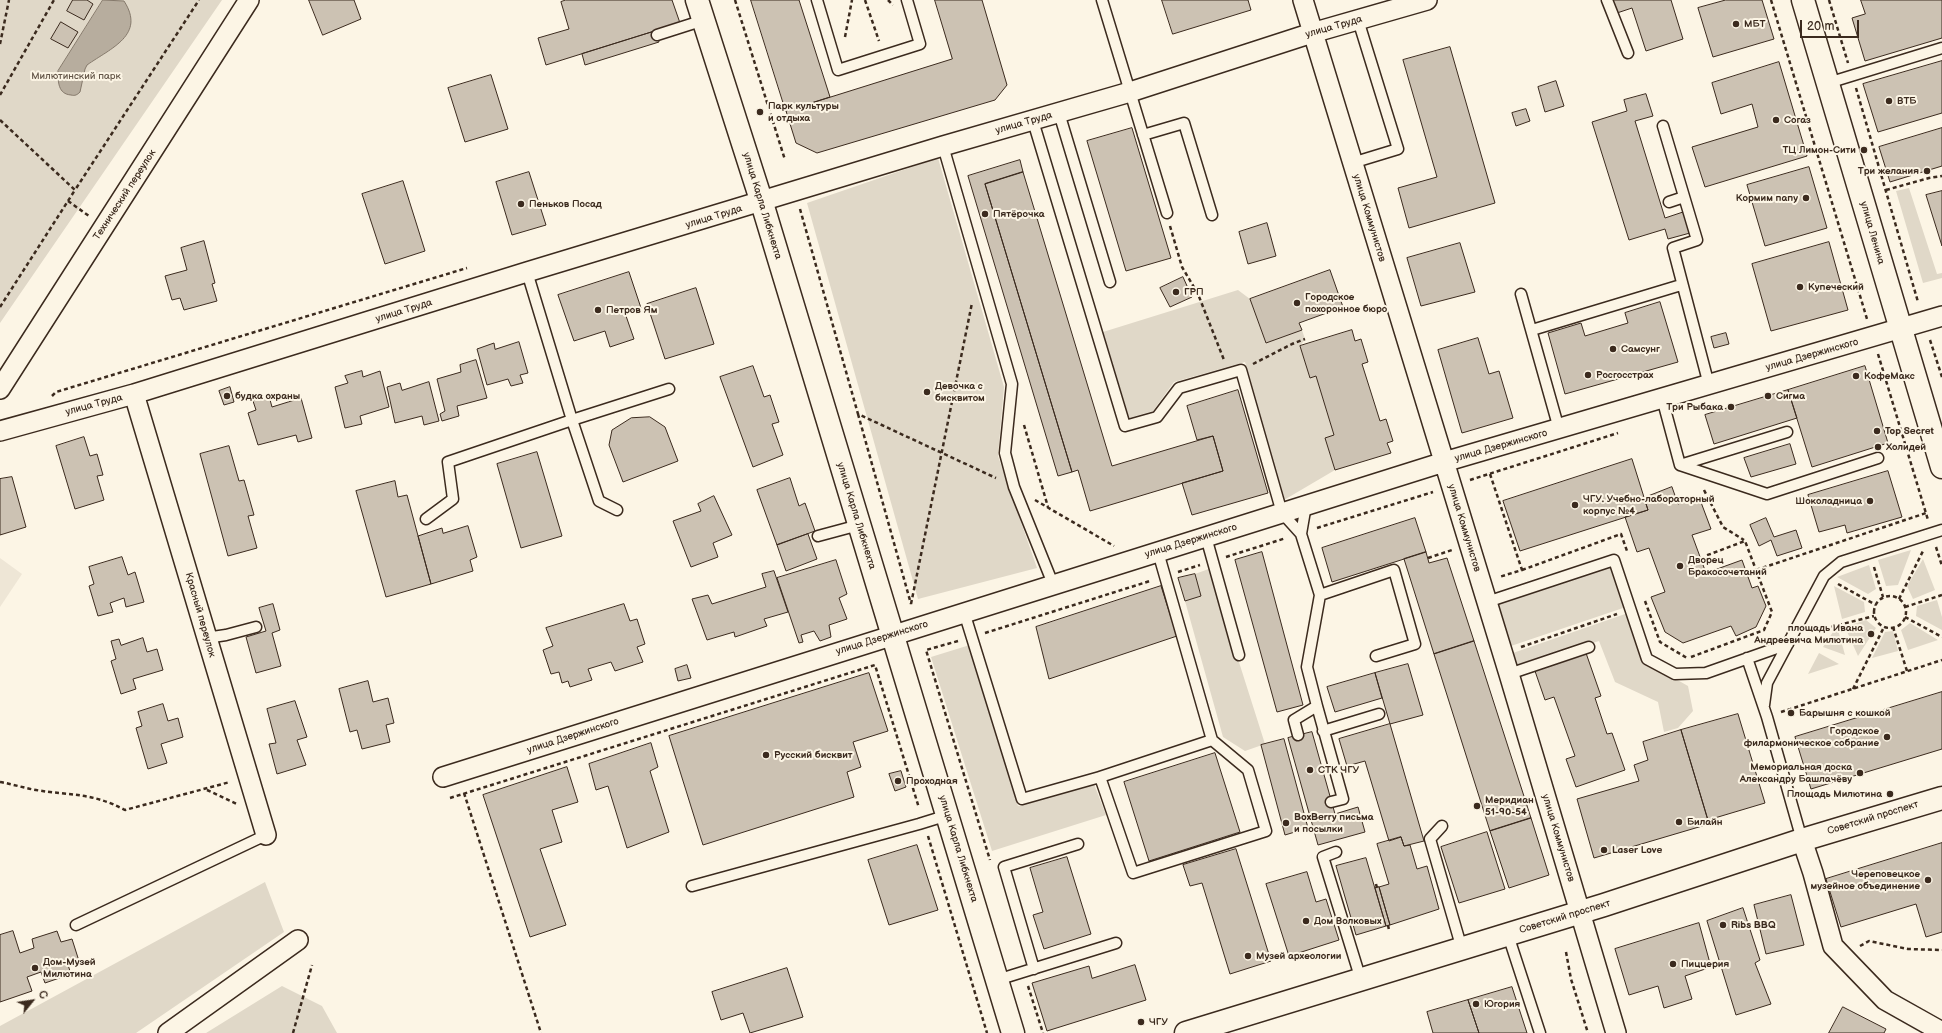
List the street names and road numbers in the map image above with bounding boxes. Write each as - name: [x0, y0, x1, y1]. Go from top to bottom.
- street label: улица Труда: [1304, 13, 1364, 41]
- street label: улица Труда: [994, 109, 1054, 137]
- street label: Технический переулок: [91, 147, 159, 243]
- street label: улица Карла Либкнехта: [740, 151, 784, 261]
- street label: улица Коммунистов: [1350, 173, 1388, 263]
- street label: улица Ленина: [1857, 200, 1887, 266]
- street label: улица Труда: [684, 203, 744, 231]
- street label: улица Труда: [374, 297, 434, 325]
- street label: улица Дзержинского: [1764, 336, 1860, 374]
- street label: улица Труда: [64, 392, 124, 418]
- street label: улица Дзержинского: [1453, 427, 1549, 465]
- street label: улица Карла Либкнехта: [834, 461, 878, 571]
- street label: улица Коммунистов: [1445, 483, 1483, 573]
- street label: улица Дзержинского: [1144, 521, 1238, 561]
- street label: Красный переулок: [182, 571, 218, 659]
- street label: улица Дзержинского: [835, 618, 929, 658]
- street label: улица Дзержинского: [526, 716, 620, 756]
- street label: улица Коммунистов: [1539, 793, 1577, 883]
- street label: улица Карла Либкнехта: [936, 794, 980, 904]
- street label: Советский проспект: [1826, 798, 1920, 838]
- street label: Советский проспект: [1518, 897, 1612, 937]

